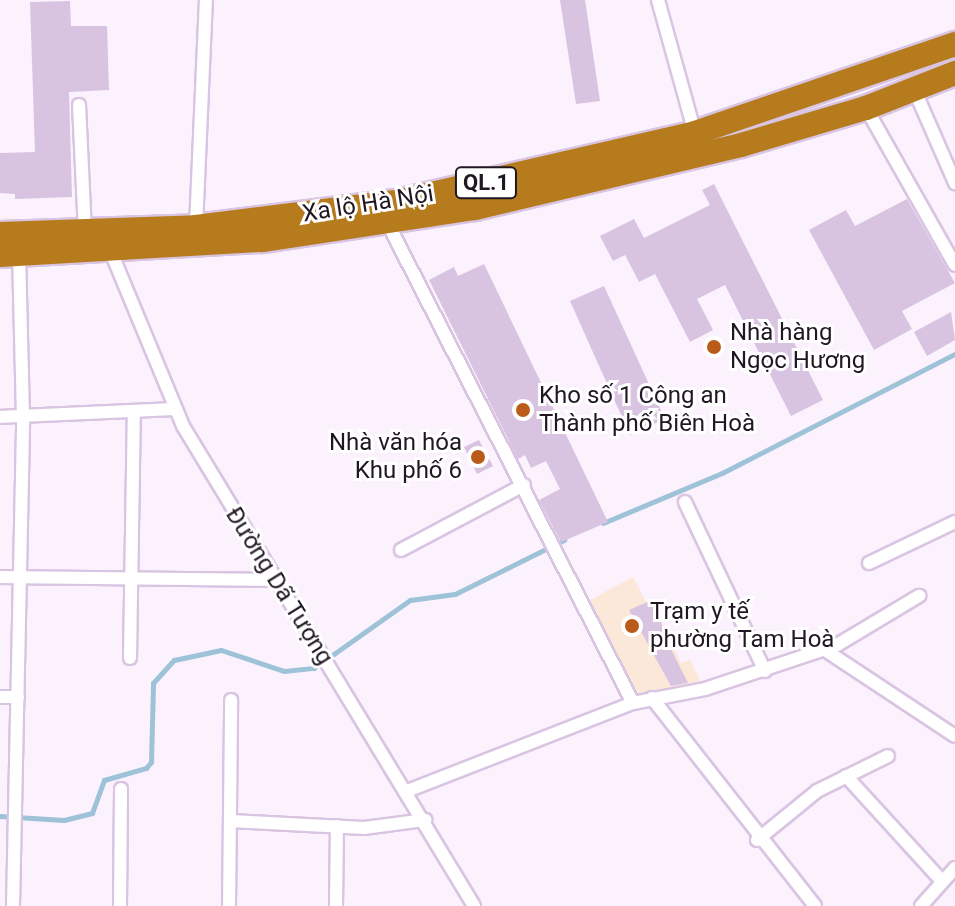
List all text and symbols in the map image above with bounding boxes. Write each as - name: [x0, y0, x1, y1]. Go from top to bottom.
- road number: QL.1: [454, 165, 518, 201]
- street label: Xa lộ Hà Nội: [300, 179, 436, 229]
- place label: Nhà hàng Ngọc Hương: [730, 319, 865, 375]
- marker: Nhà hàng Ngọc Hương: [705, 338, 723, 356]
- place label: Kho số 1 Công an Thành phố Biên Hoà: [539, 382, 755, 438]
- marker: Kho số 1 Công an Thành phố Biên Hoà: [514, 401, 532, 419]
- place label: Nhà văn hóa Khu phố 6: [329, 429, 462, 485]
- marker: Nhà văn hóa Khu phố 6: [469, 448, 487, 466]
- street label: Đường Dã Tượng: [219, 502, 339, 670]
- place label: Trạm y tế phường Tam Hoà: [650, 598, 835, 654]
- marker: Trạm y tế phường Tam Hoà: [621, 615, 643, 637]

